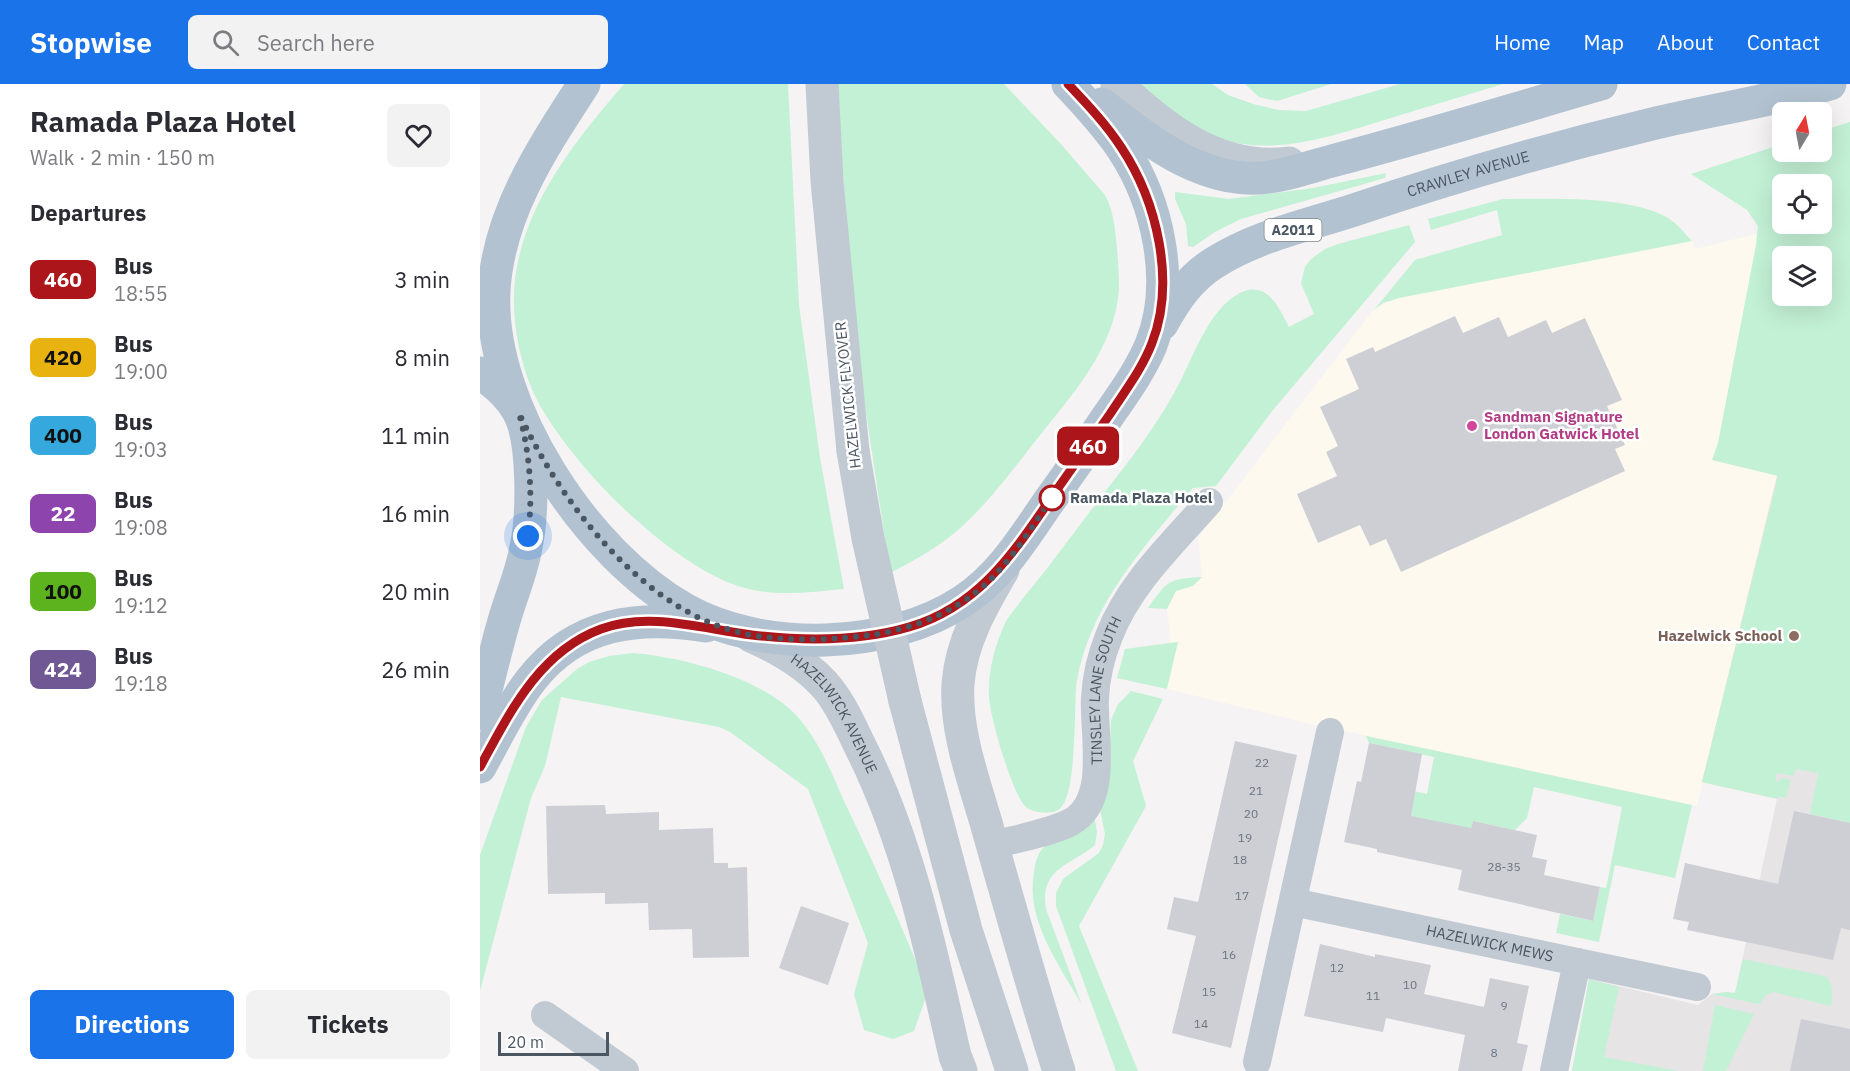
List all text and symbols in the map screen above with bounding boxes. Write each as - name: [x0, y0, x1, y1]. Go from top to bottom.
- search box: [188, 15, 608, 69]
- text: Stopwise: [30, 24, 152, 61]
- icon: search: [209, 26, 242, 59]
- text: Search here: [257, 28, 375, 57]
- text: Home: [1494, 28, 1551, 56]
- text: Map: [1584, 28, 1624, 56]
- text: About: [1657, 28, 1714, 56]
- text: Contact: [1747, 28, 1820, 56]
- north arrow: [1772, 102, 1832, 162]
- map controls: [1772, 102, 1832, 306]
- text: Ramada Plaza Hotel: [30, 103, 296, 140]
- button: heart: [387, 104, 450, 167]
- text: Walk · 2 min · 150 m: [30, 144, 215, 171]
- street label: CRAWLEY AVENUE: [1405, 146, 1531, 201]
- button: locate: [1772, 174, 1832, 234]
- text: Departures: [30, 198, 146, 227]
- road number: A2011: [1264, 219, 1322, 241]
- button: layers: [1772, 246, 1832, 306]
- text: Bus: [114, 251, 153, 280]
- text: 460: [44, 265, 82, 293]
- text: 3 min: [394, 265, 450, 294]
- text: 18:55: [114, 280, 168, 307]
- street label: HAZELWICK FLYOVER: [830, 321, 865, 469]
- text: Bus: [114, 329, 153, 358]
- text: 420: [44, 343, 82, 371]
- text: 8 min: [394, 343, 450, 372]
- text: 19:00: [114, 358, 168, 385]
- text: Bus: [114, 407, 153, 436]
- place label: Sandman Signature London Gatwick Hotel: [1484, 407, 1639, 443]
- marker: Sandman Signature London Gatwick Hotel: [1465, 419, 1479, 433]
- text: 400: [44, 421, 82, 449]
- text: 11 min: [381, 421, 450, 450]
- line badge: 460: [1054, 426, 1122, 466]
- text: 460: [1069, 432, 1107, 460]
- text: 19:03: [114, 436, 168, 463]
- text: Bus: [114, 485, 153, 514]
- marker: Ramada Plaza Hotel: [1039, 485, 1065, 511]
- place label: Ramada Plaza Hotel: [1070, 488, 1213, 507]
- text: 22: [50, 499, 76, 527]
- text: 16 min: [381, 499, 450, 528]
- text: 19:08: [114, 514, 168, 541]
- your location: [513, 521, 543, 551]
- text: Bus: [114, 563, 153, 592]
- text: 100: [44, 577, 82, 605]
- text: 20 min: [381, 577, 450, 606]
- text: 19:12: [114, 592, 168, 619]
- street label: TINSLEY LANE SOUTH: [1085, 613, 1126, 765]
- place label: Hazelwick School: [1658, 626, 1782, 645]
- marker: Hazelwick School: [1787, 629, 1801, 643]
- text: Bus: [114, 641, 153, 670]
- street label: HAZELWICK AVENUE: [787, 649, 882, 776]
- text: 424: [44, 655, 82, 683]
- text: 26 min: [381, 655, 450, 684]
- text: 19:18: [114, 670, 168, 697]
- house number: 22: [1255, 755, 1269, 770]
- house number: 21: [1249, 783, 1263, 798]
- house number: 20: [1244, 806, 1258, 821]
- house number: 19: [1238, 830, 1252, 845]
- house number: 18: [1233, 852, 1247, 867]
- house number: 28-35: [1487, 859, 1521, 874]
- house number: 17: [1235, 888, 1249, 903]
- street label: HAZELWICK MEWS: [1424, 920, 1555, 966]
- house number: 16: [1222, 947, 1236, 962]
- house number: 12: [1330, 960, 1344, 975]
- house number: 10: [1403, 977, 1417, 992]
- house number: 15: [1202, 984, 1216, 999]
- house number: 11: [1366, 988, 1380, 1003]
- button: Directions: [30, 990, 234, 1059]
- button: Tickets: [246, 990, 450, 1059]
- house number: 9: [1500, 998, 1508, 1013]
- house number: 14: [1194, 1016, 1208, 1031]
- scale bar: [498, 1029, 609, 1056]
- text: 20 m: [507, 1032, 544, 1052]
- house number: 8: [1490, 1045, 1498, 1060]

